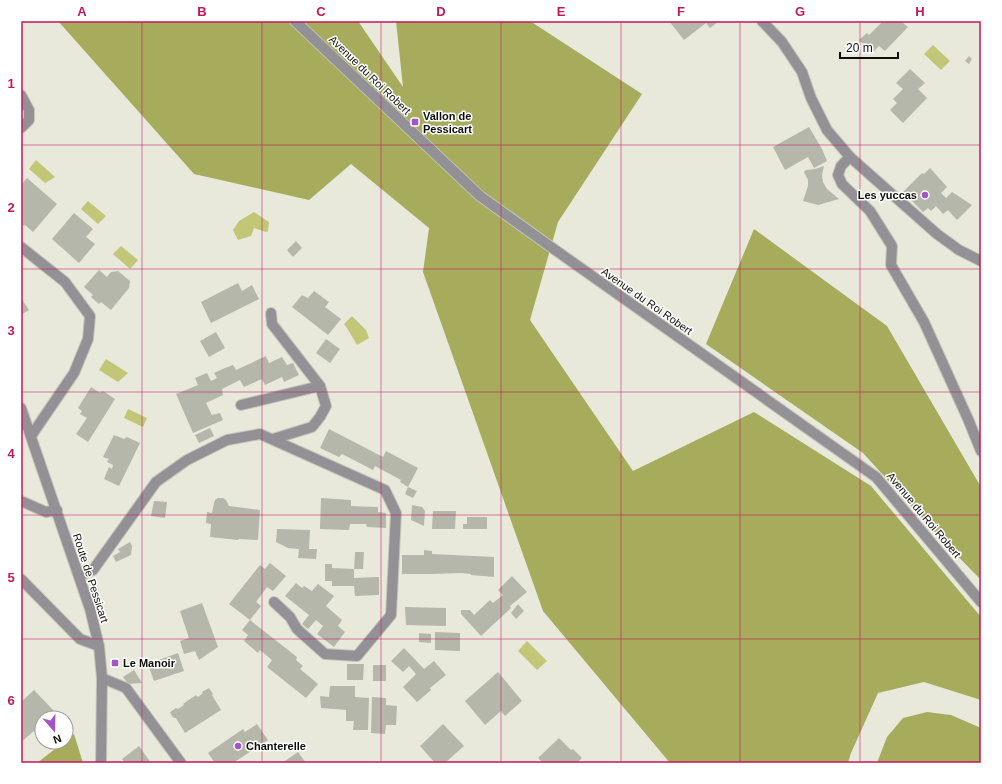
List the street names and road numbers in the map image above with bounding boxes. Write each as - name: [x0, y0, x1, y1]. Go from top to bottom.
- street label: Avenue du Roi Robert: [327, 33, 413, 117]
- street label: Avenue du Roi Robert: [599, 265, 695, 337]
- street label: Avenue du Roi Robert: [885, 470, 963, 560]
- street label: Route de Pessicart: [71, 532, 111, 624]

